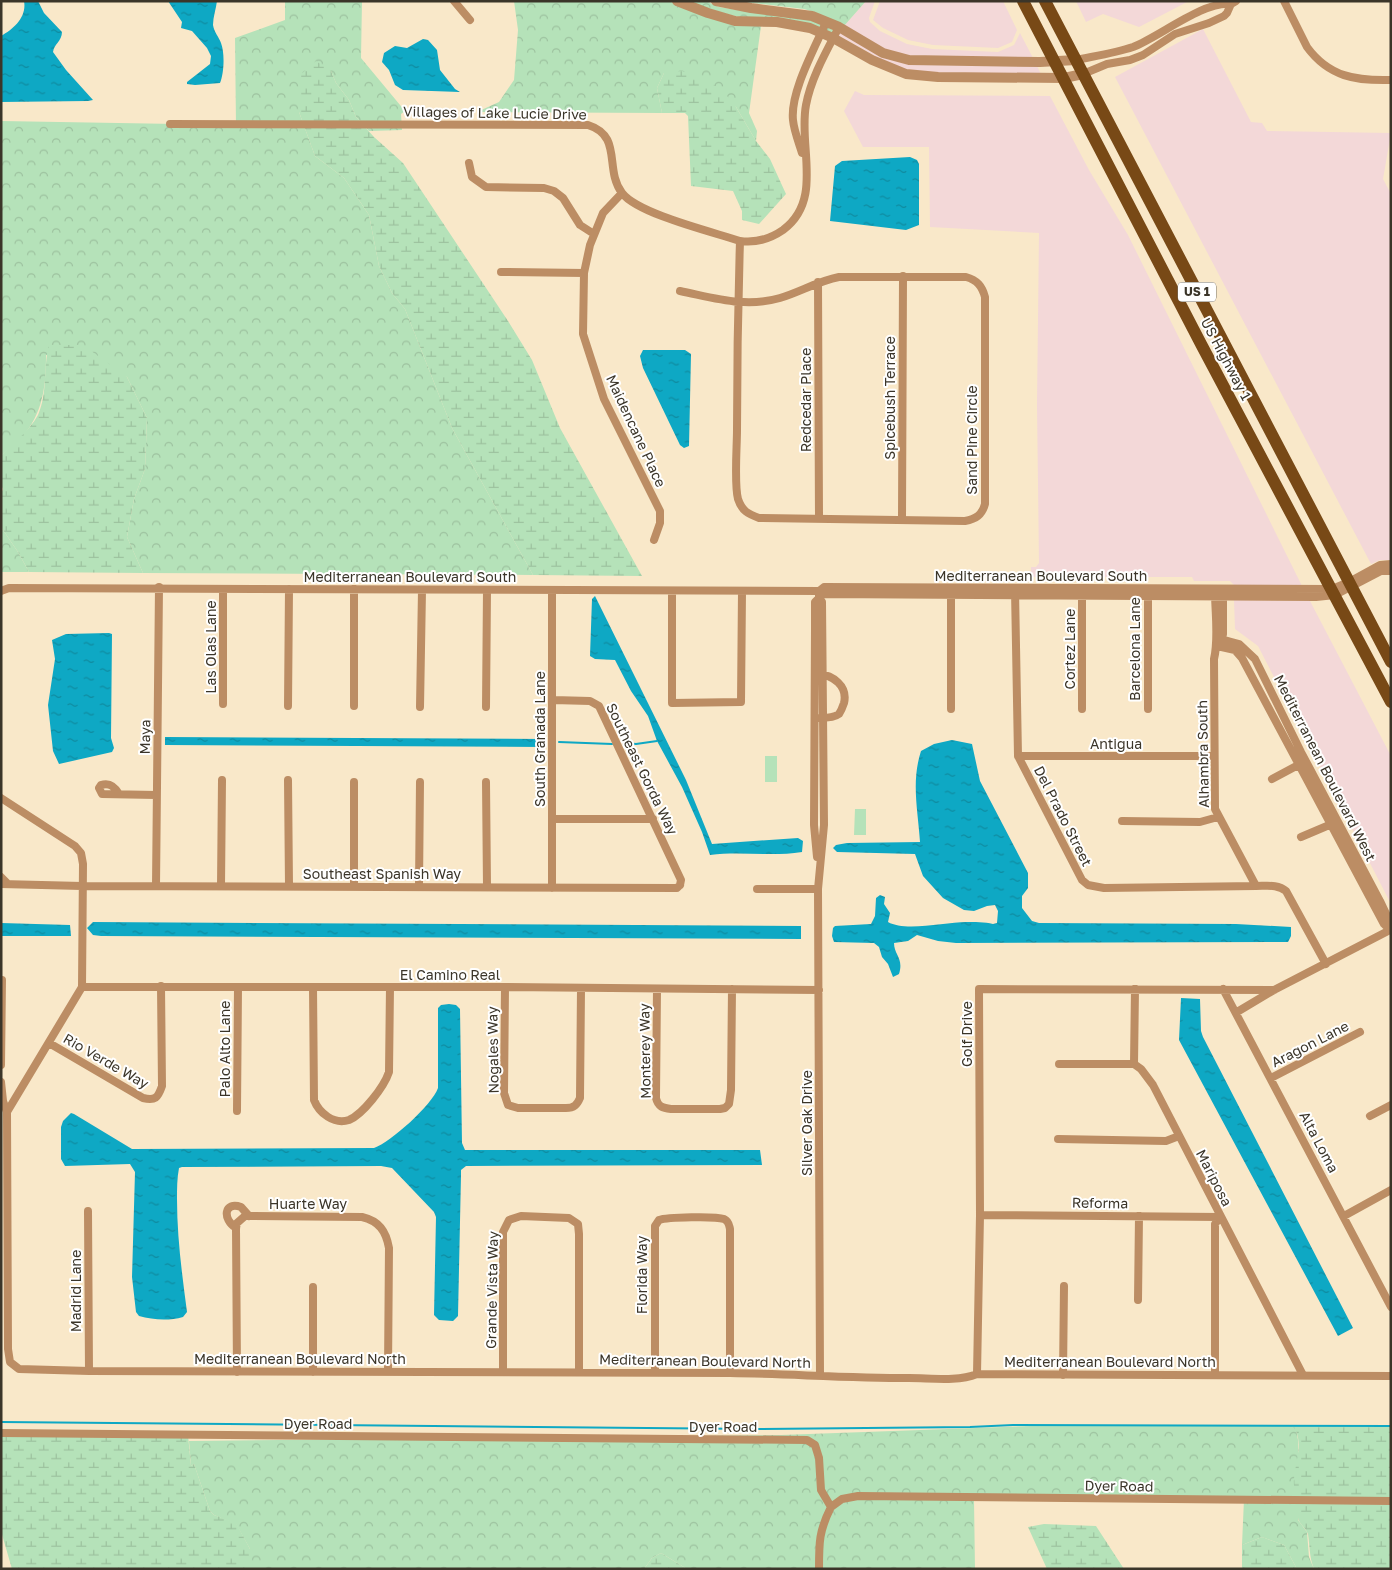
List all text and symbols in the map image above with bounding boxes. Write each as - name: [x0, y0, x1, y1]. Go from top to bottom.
- street label: Villages of Lake Lucie Drive: [403, 102, 587, 123]
- road number: US 1: [1178, 282, 1216, 302]
- street label: US Highway 1: [1198, 315, 1255, 403]
- street label: Spicebush Terrace: [881, 336, 898, 460]
- street label: Redcedar Place: [797, 348, 814, 452]
- street label: Maidencane Place: [603, 372, 670, 490]
- street label: Sand Pine Circle: [963, 385, 980, 495]
- street label: Mediterranean Boulevard South: [935, 567, 1147, 584]
- street label: Mediterranean Boulevard South: [304, 568, 516, 585]
- street label: Barcelona Lane: [1126, 597, 1143, 701]
- street label: Las Olas Lane: [202, 600, 219, 694]
- street label: Cortez Lane: [1061, 609, 1078, 689]
- street label: South Granada Lane: [531, 671, 548, 807]
- street label: Mediterranean Boulevard West: [1271, 672, 1380, 864]
- street label: Southeast Gorda Way: [603, 700, 682, 838]
- street label: Alhambra South: [1193, 700, 1212, 808]
- street label: Maya: [136, 719, 153, 755]
- street label: Antigua: [1090, 735, 1142, 752]
- street label: Del Prado Street: [1031, 763, 1096, 869]
- street label: Southeast Spanish Way: [303, 865, 461, 882]
- street label: El Camino Real: [400, 966, 500, 983]
- street label: Palo Alto Lane: [216, 1001, 233, 1097]
- street label: Golf Drive: [958, 1001, 975, 1067]
- street label: Monterey Way: [635, 1003, 654, 1099]
- street label: Nogales Way: [483, 1006, 502, 1094]
- street label: Aragon Lane: [1268, 1017, 1351, 1070]
- street label: Rio Verde Way: [61, 1029, 152, 1092]
- street label: Silver Oak Drive: [798, 1070, 815, 1176]
- street label: Alta Loma: [1296, 1108, 1343, 1175]
- street label: Mariposa: [1193, 1147, 1236, 1209]
- street label: Reforma: [1072, 1194, 1128, 1211]
- street label: Huarte Way: [269, 1195, 347, 1212]
- street label: Grande Vista Way: [482, 1231, 501, 1349]
- street label: Florida Way: [633, 1236, 650, 1314]
- street label: Madrid Lane: [67, 1250, 84, 1332]
- street label: Mediterranean Boulevard North: [194, 1350, 406, 1367]
- street label: Mediterranean Boulevard North: [599, 1350, 811, 1371]
- street label: Mediterranean Boulevard North: [1004, 1353, 1216, 1370]
- street label: Dyer Road: [284, 1415, 352, 1432]
- street label: Dyer Road: [689, 1418, 757, 1435]
- street label: Dyer Road: [1084, 1476, 1154, 1495]

